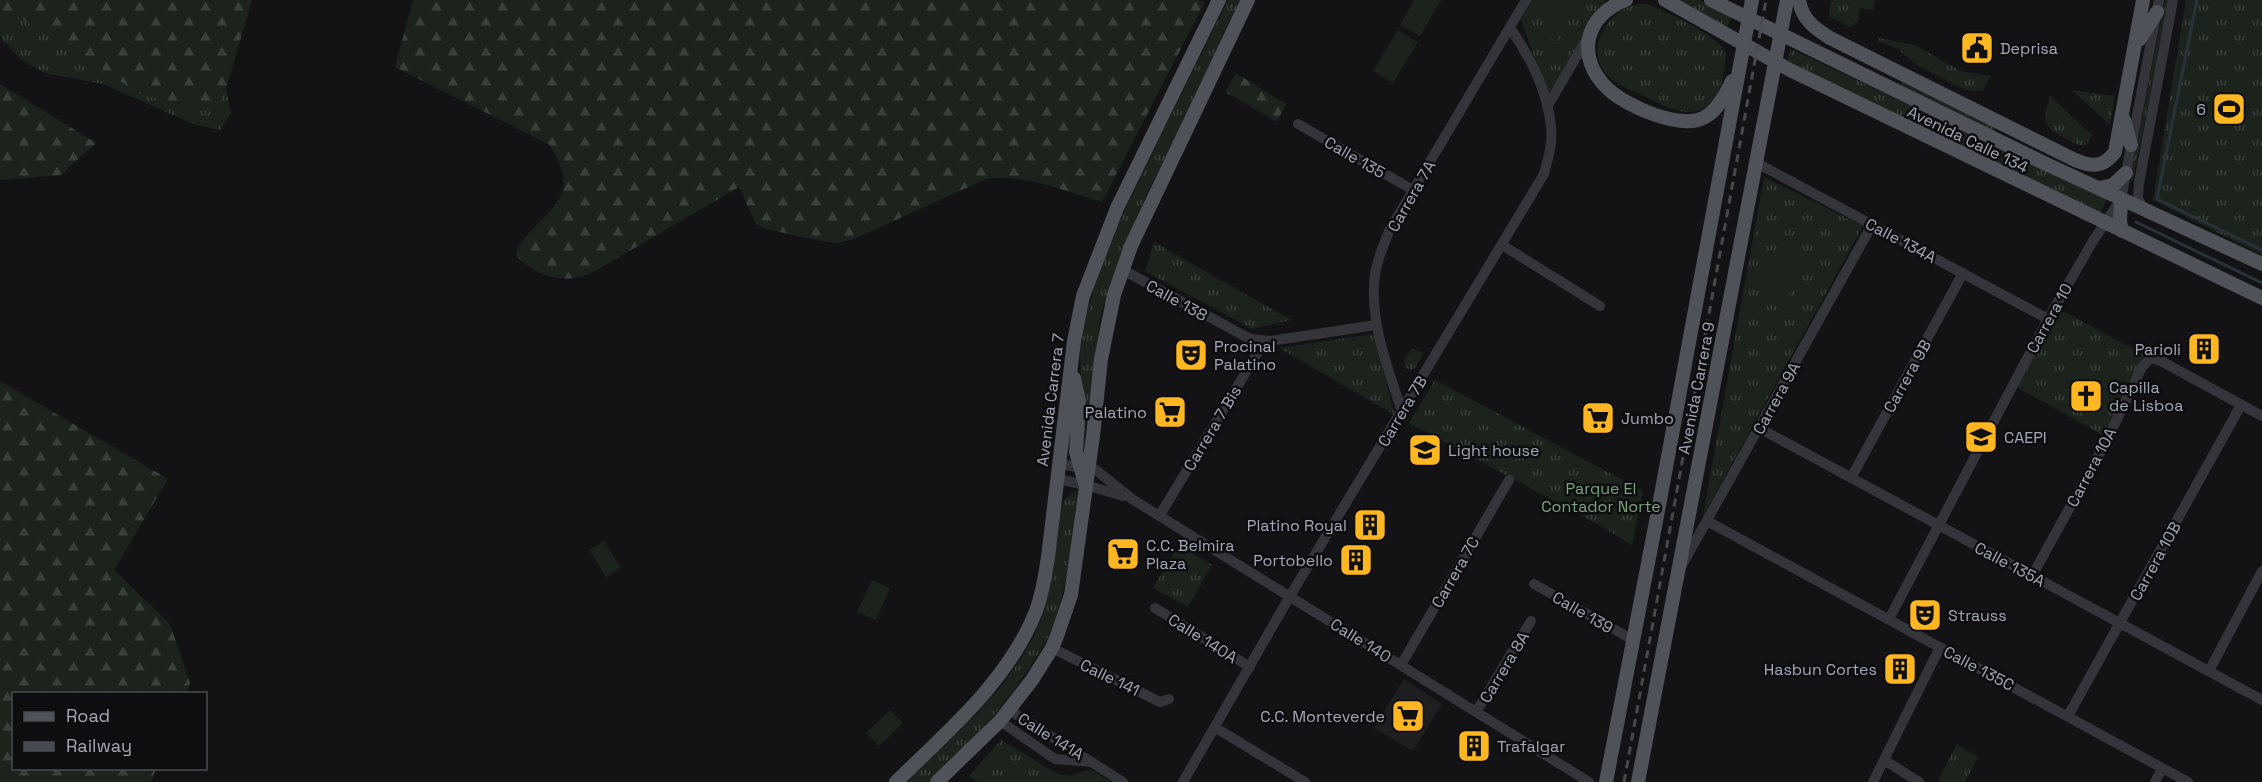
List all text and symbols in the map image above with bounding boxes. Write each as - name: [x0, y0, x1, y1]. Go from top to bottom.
- public building icon: Deprisa: [1959, 30, 1995, 66]
- place label: Deprisa: [2000, 38, 2058, 59]
- sports icon: 6: [2211, 91, 2247, 127]
- place label: 6: [2196, 99, 2206, 120]
- street label: Avenida Calle 134: [1904, 101, 2032, 178]
- street label: Calle 135: [1321, 132, 1389, 183]
- street label: Carrera 7A: [1383, 157, 1440, 236]
- street label: Calle 134A: [1862, 213, 1940, 268]
- street label: Calle 138: [1142, 275, 1211, 326]
- street label: Carrera 10: [2022, 280, 2077, 357]
- street label: Avenida Carrera 9: [1673, 320, 1720, 456]
- building icon: Parioli: [2186, 331, 2222, 367]
- street label: Avenida Carrera 7: [1032, 332, 1069, 468]
- place label: Procinal Palatino: [1214, 336, 1276, 375]
- street label: Carrera 9B: [1879, 336, 1936, 416]
- theatre icon: Procinal Palatino: [1173, 337, 1209, 373]
- place label: Parioli: [2135, 339, 2181, 360]
- street label: Carrera 9A: [1748, 358, 1805, 438]
- street label: Carrera 7B: [1373, 372, 1432, 451]
- place label: Capilla de Lisboa: [2109, 377, 2183, 416]
- church icon: Capilla de Lisboa: [2068, 378, 2104, 414]
- street label: Carrera 7 Bis: [1179, 382, 1246, 475]
- supermarket icon: Palatino: [1152, 394, 1188, 430]
- supermarket icon: Jumbo: [1580, 400, 1616, 436]
- place label: Palatino: [1085, 402, 1147, 423]
- place label: Jumbo: [1621, 408, 1674, 429]
- school or university icon: CAEPI: [1963, 419, 1999, 455]
- street label: Carrera 10A: [2062, 424, 2121, 510]
- place label: CAEPI: [2004, 427, 2047, 448]
- school or university icon: Light house: [1407, 432, 1443, 468]
- place label: Light house: [1448, 440, 1539, 461]
- park label: Parque El Contador Norte: [1541, 478, 1661, 517]
- building icon: Platino Royal: [1352, 507, 1388, 543]
- place label: Platino Royal: [1247, 515, 1347, 536]
- street label: Carrera 10B: [2125, 518, 2186, 605]
- street label: Carrera 7C: [1427, 533, 1484, 612]
- place label: C.C. Belmira Plaza: [1146, 535, 1234, 574]
- supermarket icon: C.C. Belmira Plaza: [1105, 536, 1141, 572]
- street label: Calle 135A: [1971, 537, 2049, 592]
- building icon: Portobello: [1338, 542, 1374, 578]
- place label: Portobello: [1253, 550, 1333, 571]
- street label: Calle 139: [1548, 587, 1617, 638]
- theatre icon: Strauss: [1907, 597, 1943, 633]
- place label: Strauss: [1948, 605, 2007, 626]
- street label: Calle 140A: [1164, 609, 1241, 668]
- street label: Calle 140: [1326, 614, 1395, 667]
- street label: Carrera 8A: [1475, 628, 1534, 707]
- street label: Calle 135C: [1940, 641, 2018, 696]
- building icon: Hasbun Cortes: [1882, 651, 1918, 687]
- street label: Calle 141: [1076, 654, 1143, 701]
- place label: Hasbun Cortes: [1764, 659, 1877, 680]
- legend: [12, 692, 207, 770]
- supermarket icon: C.C. Monteverde: [1390, 698, 1426, 734]
- text: Road: [66, 704, 110, 727]
- place label: C.C. Monteverde: [1260, 706, 1385, 727]
- street label: Calle 141A: [1014, 708, 1088, 765]
- building icon: Trafalgar: [1456, 728, 1492, 764]
- text: Railway: [66, 734, 132, 757]
- place label: Trafalgar: [1497, 736, 1565, 757]

